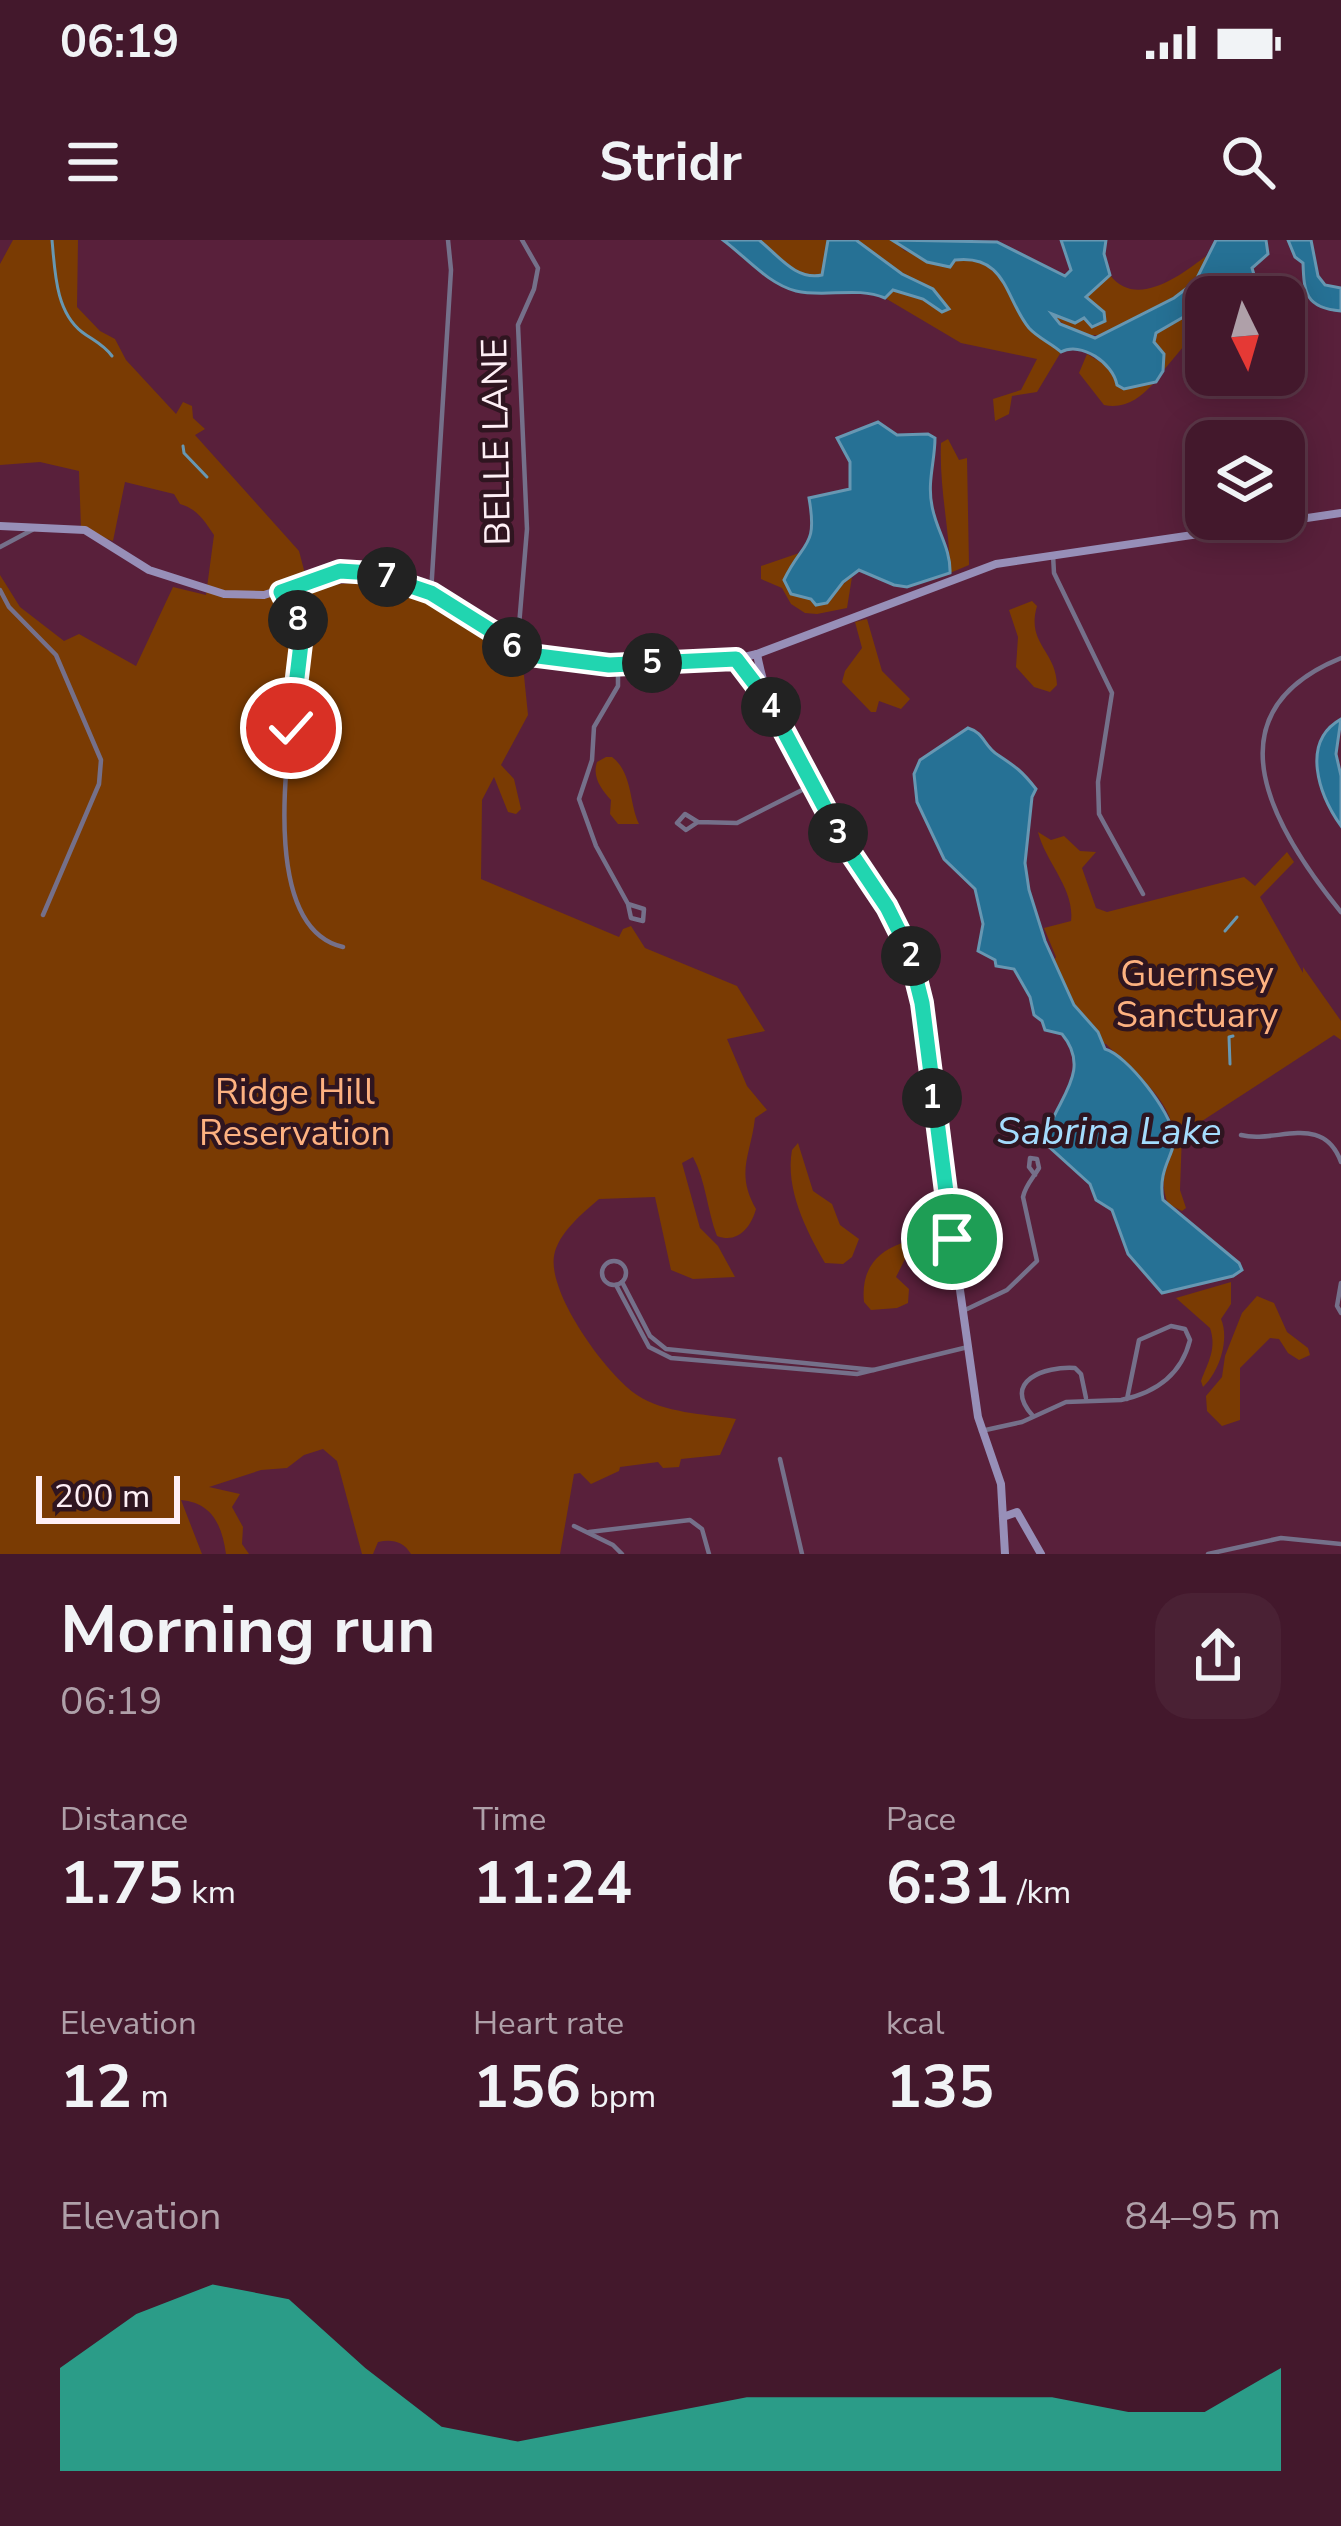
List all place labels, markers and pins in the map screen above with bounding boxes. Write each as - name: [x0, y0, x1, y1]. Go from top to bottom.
- pin: 7: [357, 547, 417, 607]
- pin: 8: [268, 590, 328, 650]
- pin: 6: [482, 617, 542, 677]
- pin: 5: [622, 633, 682, 693]
- pin: [240, 677, 342, 779]
- pin: 4: [741, 677, 801, 737]
- pin: 3: [808, 803, 868, 863]
- pin: 2: [881, 926, 941, 986]
- pin: 1: [902, 1068, 962, 1128]
- pin: [901, 1188, 1003, 1290]

